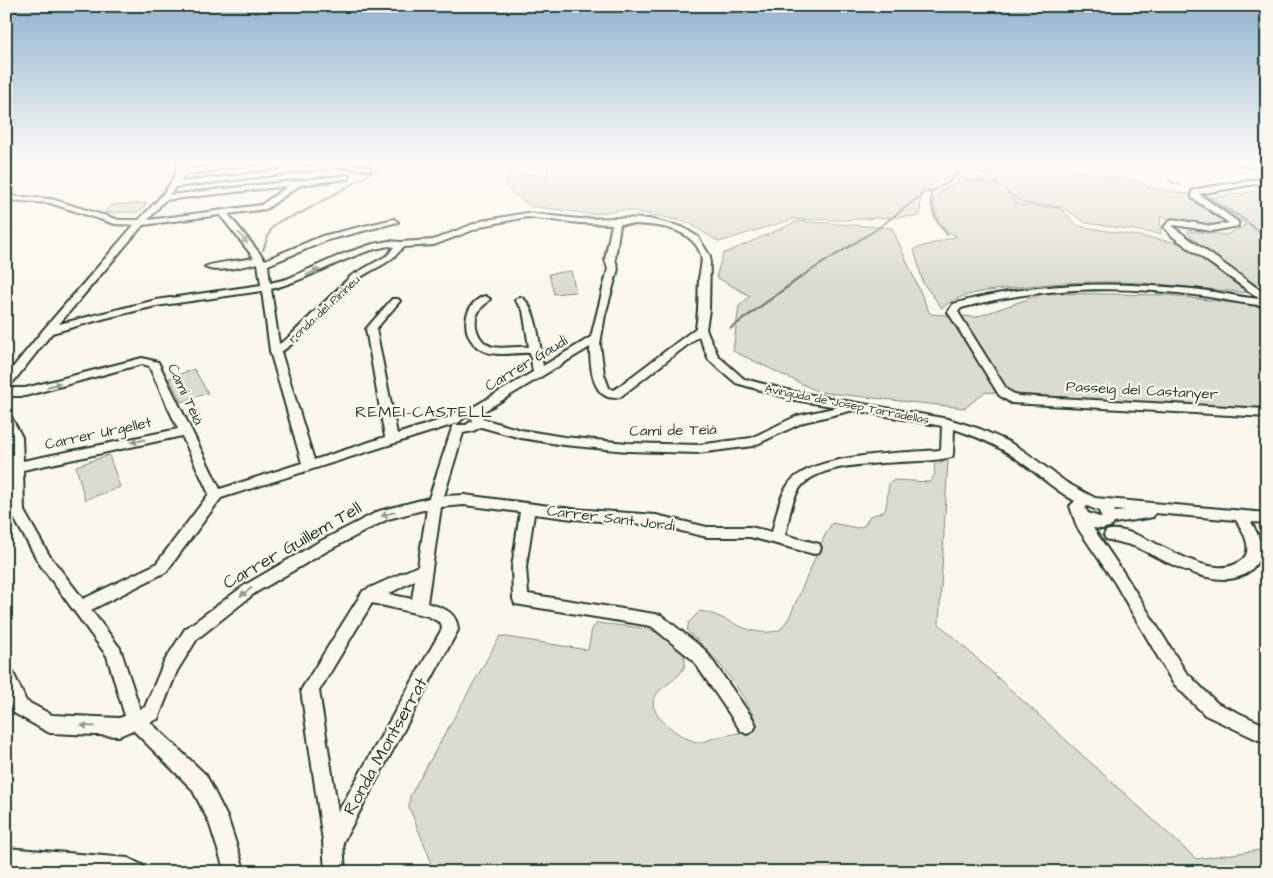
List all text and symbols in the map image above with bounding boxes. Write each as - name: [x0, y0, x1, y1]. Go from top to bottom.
- one-way arrow: [237, 231, 248, 244]
- one-way arrow: [305, 268, 320, 276]
- street label: ronda del Pirineu: [285, 272, 364, 347]
- street label: Carrer Gaudí: [481, 330, 572, 396]
- street label: Camí Teià: [162, 360, 209, 429]
- street label: Passeig del Castanyer: [1065, 376, 1218, 406]
- one-way arrow: [46, 380, 61, 388]
- street label: Avinguda de Josep Tarradellas: [763, 380, 931, 430]
- district label: REMEI-CASTELL: [355, 401, 493, 423]
- street label: Carrer Urgellet: [43, 412, 154, 456]
- street label: Camí de Teià: [629, 419, 717, 442]
- one-way arrow: [130, 437, 145, 445]
- street label: Carrer Guillem Tell: [218, 495, 366, 595]
- street label: Carrer Sant Jordi: [546, 500, 677, 537]
- one-way arrow: [381, 511, 396, 519]
- one-way arrow: [239, 587, 253, 597]
- street label: Ronda Montserrat: [337, 672, 434, 820]
- one-way arrow: [80, 722, 96, 730]

